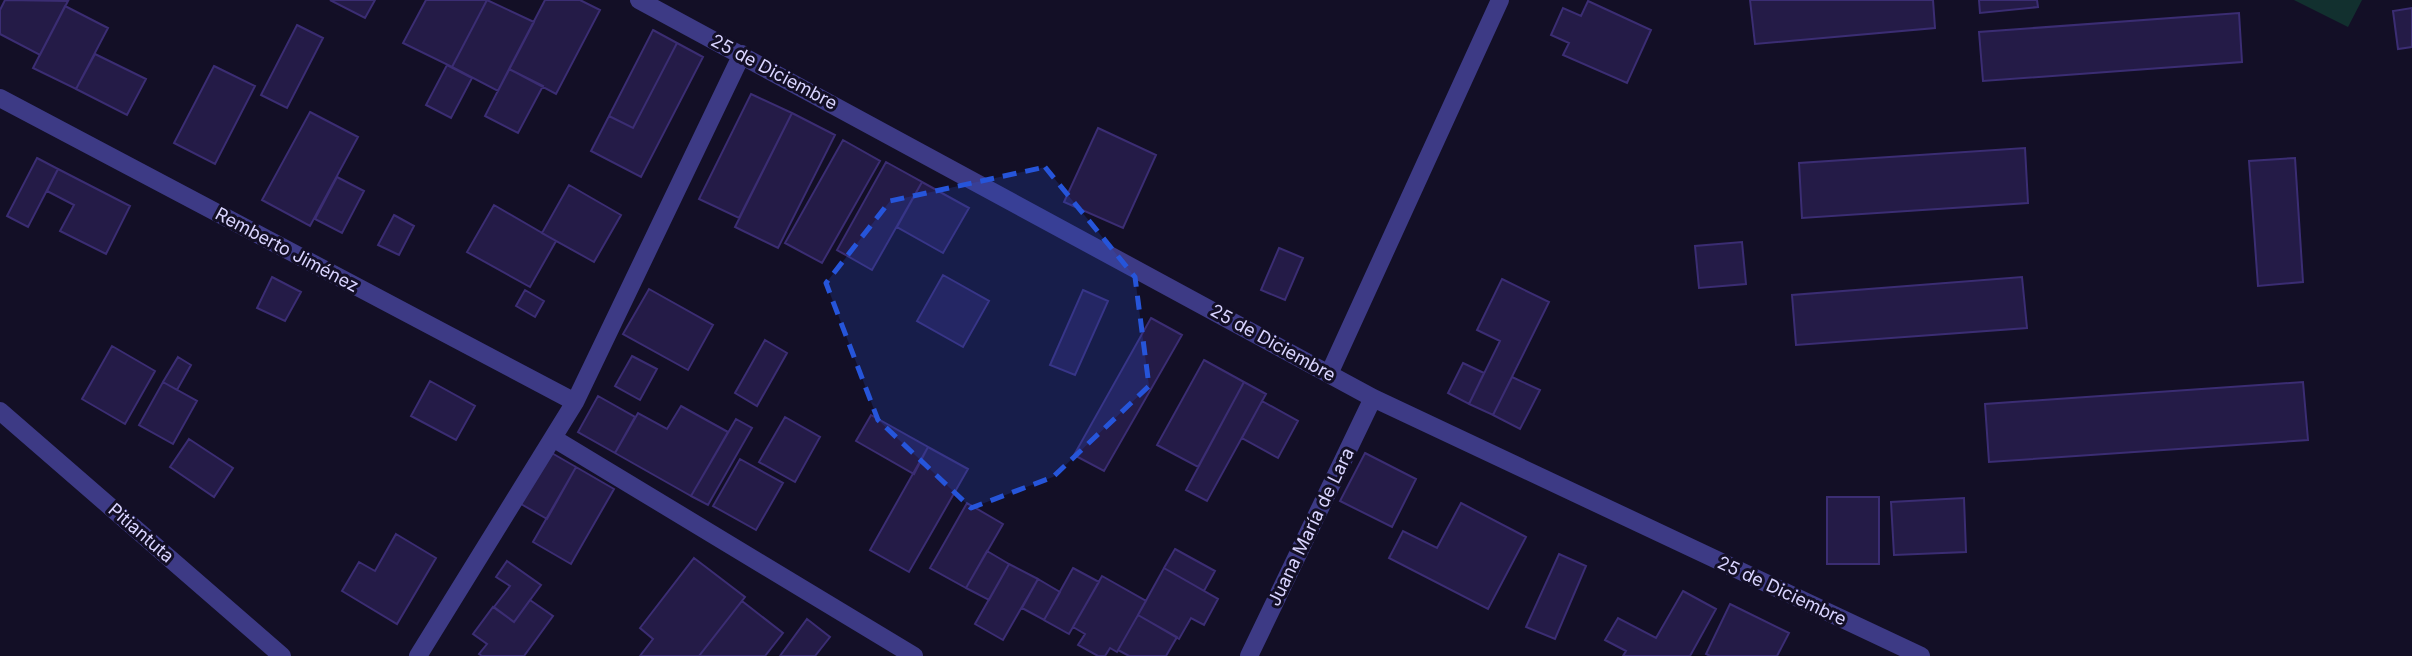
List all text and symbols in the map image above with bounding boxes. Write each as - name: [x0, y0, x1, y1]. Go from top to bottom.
- street label: 25 de Diciembre: [708, 29, 841, 114]
- street label: Remberto Jiménez: [212, 203, 363, 296]
- street label: 25 de Diciembre: [1207, 299, 1339, 386]
- street label: Juana María de Lara: [1263, 444, 1358, 609]
- street label: Pitiantuta: [104, 499, 178, 567]
- street label: 25 de Diciembre: [1714, 551, 1850, 630]

